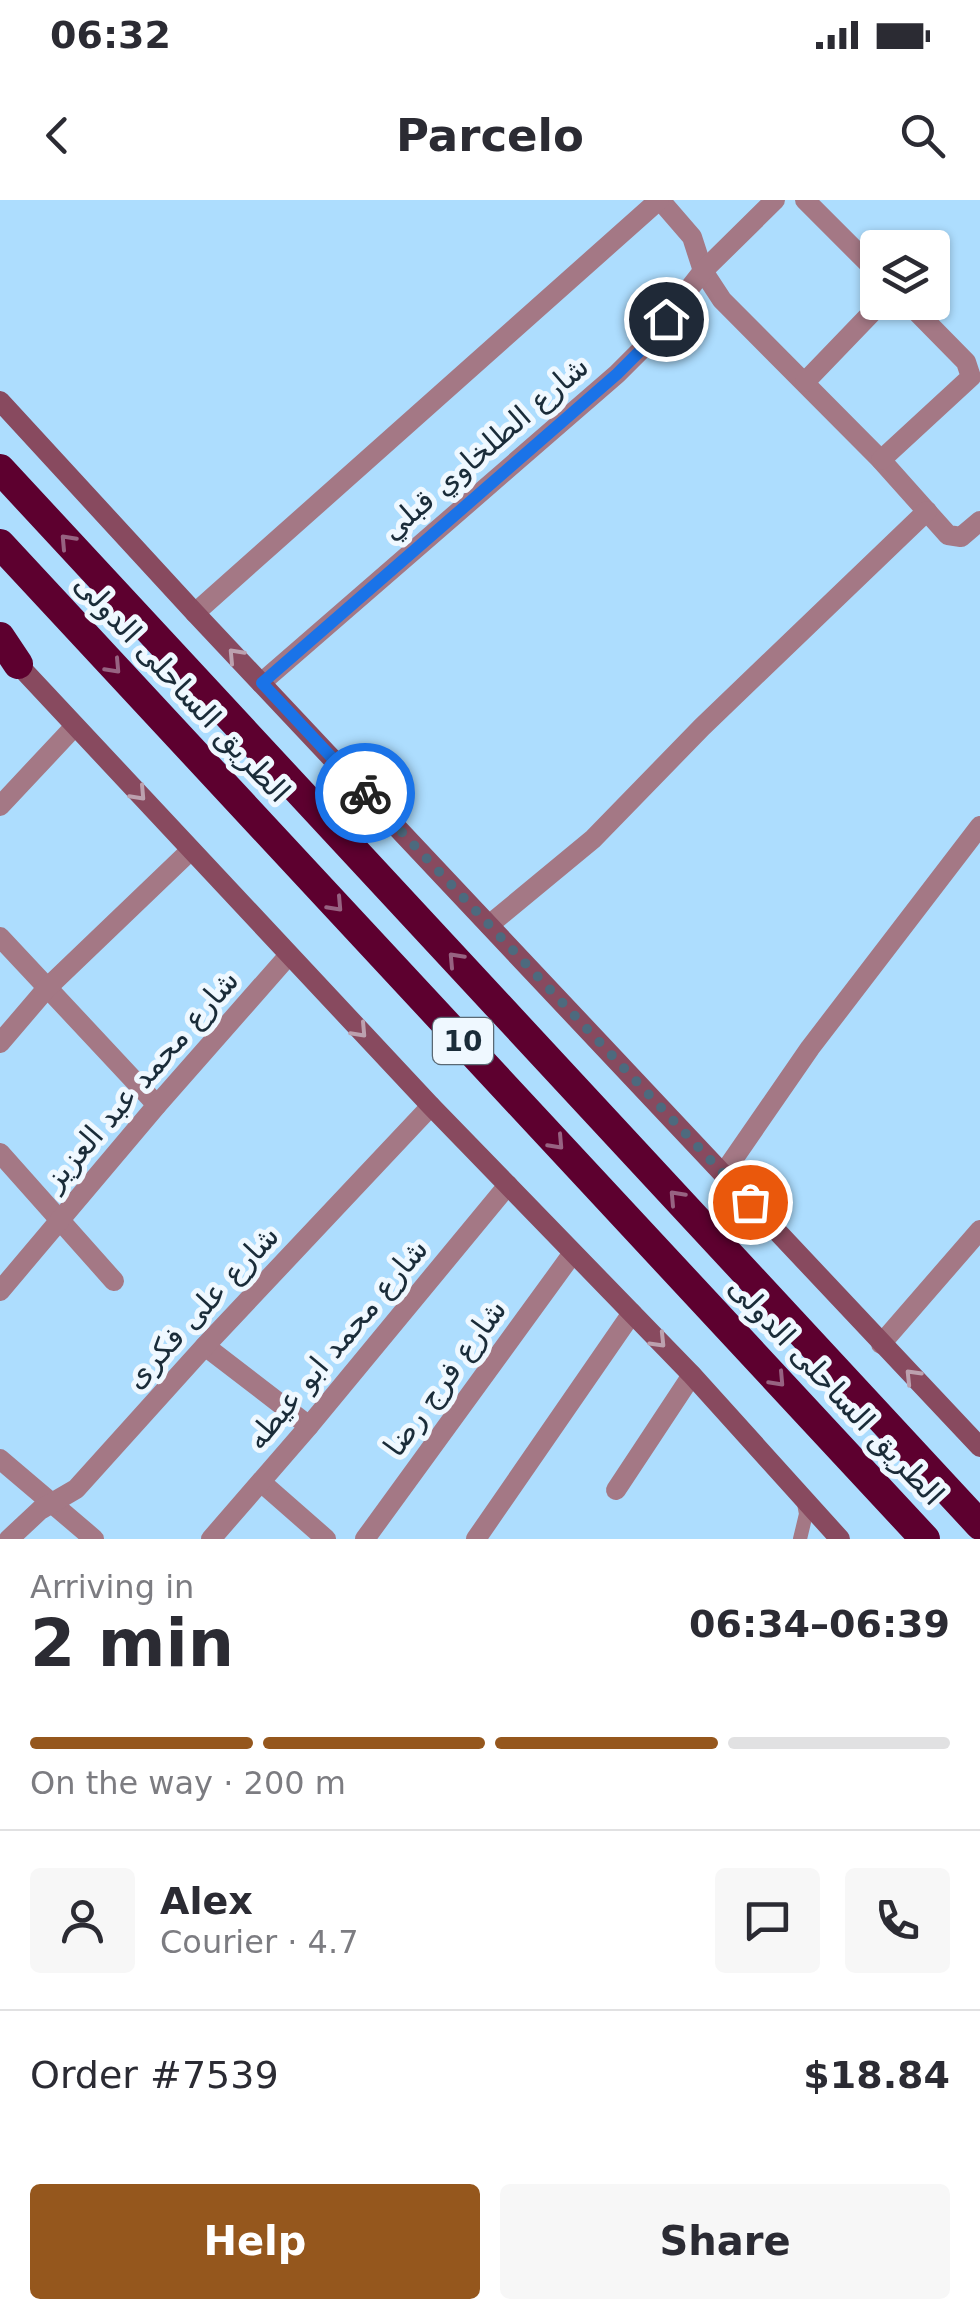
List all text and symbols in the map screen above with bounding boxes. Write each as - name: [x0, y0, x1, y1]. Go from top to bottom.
- text: 06:32: [50, 13, 171, 57]
- icon: back: [30, 108, 85, 163]
- icon: search: [895, 108, 950, 163]
- text: Parcelo: [396, 109, 584, 162]
- map controls: [860, 230, 950, 320]
- button: layers: [860, 230, 950, 320]
- pin: [624, 277, 709, 362]
- icon: home: [639, 292, 694, 347]
- street label: شارع الطلخاوي قبلي: [374, 348, 596, 548]
- one-way arrow: [61, 534, 79, 553]
- street label: الطريق الساحلى الدولى: [67, 566, 297, 810]
- one-way arrow: [229, 648, 247, 666]
- one-way arrow: [102, 655, 120, 674]
- courier: [315, 743, 415, 843]
- icon: bike: [338, 766, 393, 821]
- one-way arrow: [127, 782, 145, 800]
- one-way arrow: [324, 893, 342, 911]
- one-way arrow: [449, 952, 467, 971]
- street label: شارع محمد عبد العزيز: [34, 963, 246, 1198]
- road number: 10: [433, 1018, 493, 1064]
- one-way arrow: [348, 1019, 366, 1038]
- one-way arrow: [545, 1131, 563, 1149]
- pin: [708, 1160, 793, 1245]
- icon: bag: [723, 1175, 778, 1230]
- one-way arrow: [670, 1190, 688, 1209]
- street label: شارع على فكرى: [117, 1218, 286, 1395]
- street label: شارع محمد ابو عيطه: [238, 1231, 435, 1456]
- street label: الطريق الساحلى الدولى: [721, 1269, 951, 1513]
- street label: شارع فرج رضا: [376, 1293, 514, 1463]
- one-way arrow: [647, 1329, 665, 1347]
- one-way arrow: [767, 1369, 785, 1387]
- one-way arrow: [906, 1370, 924, 1388]
- text: Arriving in: [30, 1568, 194, 1606]
- text: 06:34–06:39: [689, 1602, 950, 1646]
- text: 2 min: [30, 1606, 234, 1681]
- text: On the way · 200 m: [30, 1764, 346, 1802]
- button: person: [30, 1868, 135, 1973]
- button: chat: [715, 1868, 820, 1973]
- button: phone: [845, 1868, 950, 1973]
- text: Alex: [160, 1879, 253, 1923]
- text: Courier · 4.7: [160, 1923, 359, 1961]
- text: Order #7539: [30, 2053, 279, 2097]
- text: $18.84: [803, 2053, 950, 2097]
- button: Help: [30, 2184, 480, 2299]
- button: Share: [500, 2184, 950, 2299]

